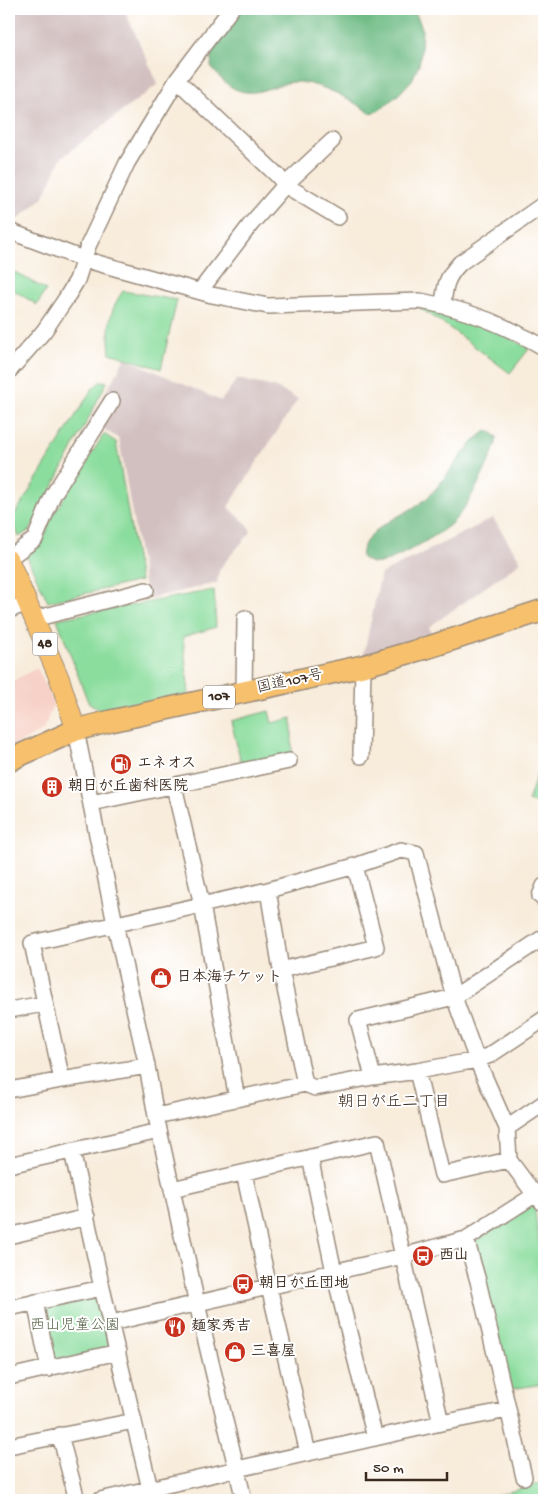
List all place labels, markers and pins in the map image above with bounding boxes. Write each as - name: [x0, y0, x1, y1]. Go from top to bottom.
- fuel station icon: エネオス: [109, 752, 133, 776]
- place label: エネオス: [137, 755, 196, 773]
- building icon: 朝日が丘歯科医院: [40, 775, 64, 799]
- place label: 朝日が丘歯科医院: [68, 777, 188, 796]
- shop icon: 日本海チケット: [149, 966, 173, 990]
- place label: 日本海チケット: [177, 968, 282, 987]
- bus stop icon: 西山: [411, 1244, 435, 1268]
- place label: 西山: [439, 1247, 469, 1265]
- bus stop icon: 朝日が丘団地: [231, 1272, 255, 1296]
- place label: 朝日が丘団地: [259, 1275, 349, 1293]
- restaurant icon: 麺家秀吉: [163, 1315, 187, 1339]
- place label: 麺家秀吉: [191, 1317, 251, 1336]
- shop icon: 三喜屋: [223, 1340, 247, 1364]
- place label: 三喜屋: [251, 1342, 296, 1361]

